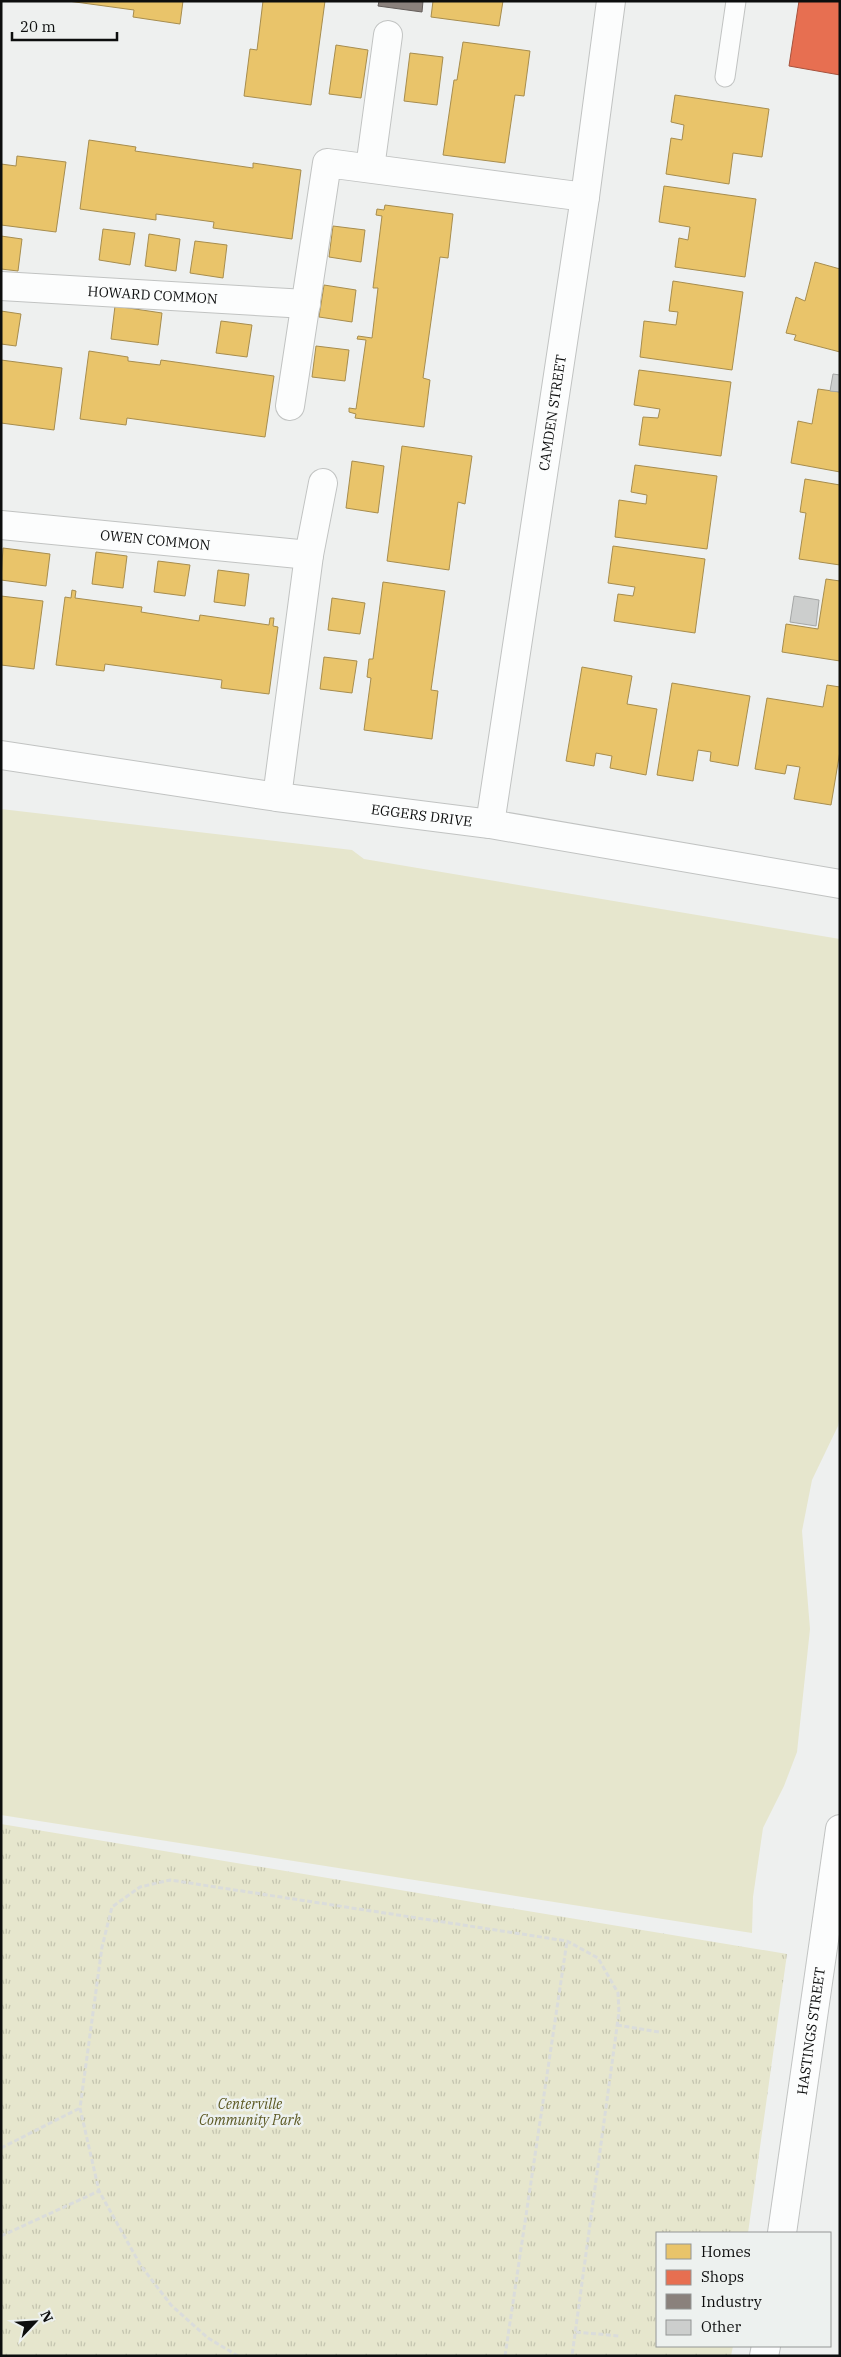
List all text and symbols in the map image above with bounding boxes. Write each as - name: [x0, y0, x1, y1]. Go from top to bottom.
- scale bar: [12, 10, 118, 42]
- text: 20 m: [20, 17, 56, 36]
- street label: HOWARD COMMON: [87, 282, 218, 308]
- street label: CAMDEN STREET: [535, 353, 570, 472]
- street label: OWEN COMMON: [99, 526, 211, 554]
- street label: EGGERS DRIVE: [370, 800, 473, 831]
- street label: HASTINGS STREET: [793, 1966, 829, 2096]
- park label: Centerville Community Park: [199, 2095, 302, 2129]
- legend: [656, 2232, 831, 2347]
- text: Homes: [701, 2242, 751, 2261]
- text: Shops: [701, 2267, 744, 2286]
- text: Industry: [701, 2292, 762, 2311]
- north arrow: [10, 2297, 60, 2347]
- text: N: [36, 2308, 57, 2325]
- text: Other: [701, 2317, 741, 2336]

